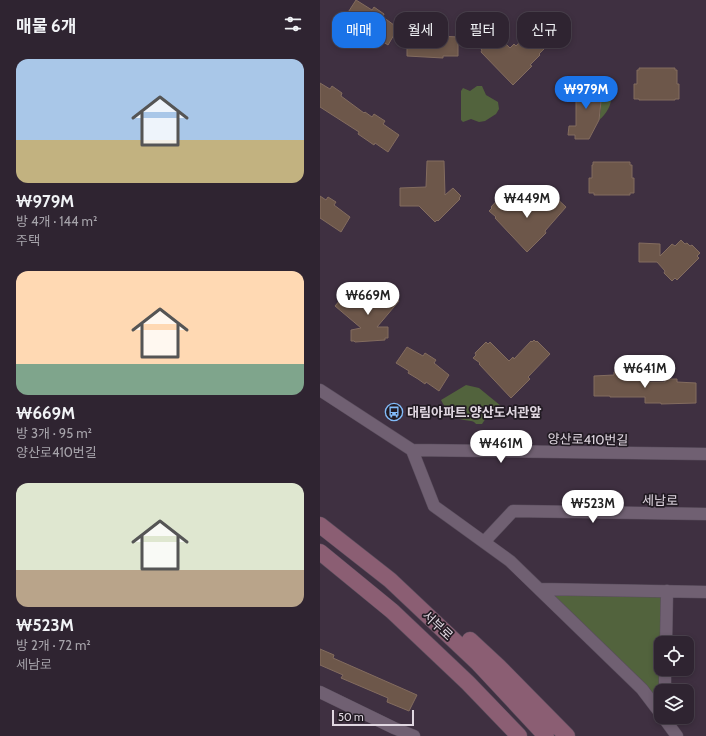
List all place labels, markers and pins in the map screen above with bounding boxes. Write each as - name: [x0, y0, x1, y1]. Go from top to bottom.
- pin: ₩979M: [558, 76, 614, 110]
- pin: ₩449M: [499, 185, 555, 219]
- pin: ₩669M: [340, 282, 396, 316]
- pin: ₩641M: [617, 355, 673, 389]
- bus stop icon: 대림아파트.양산도서관앞: [384, 402, 404, 422]
- place label: 대림아파트.양산도서관앞: [407, 404, 541, 420]
- pin: ₩461M: [473, 430, 529, 464]
- pin: ₩523M: [565, 490, 621, 524]

